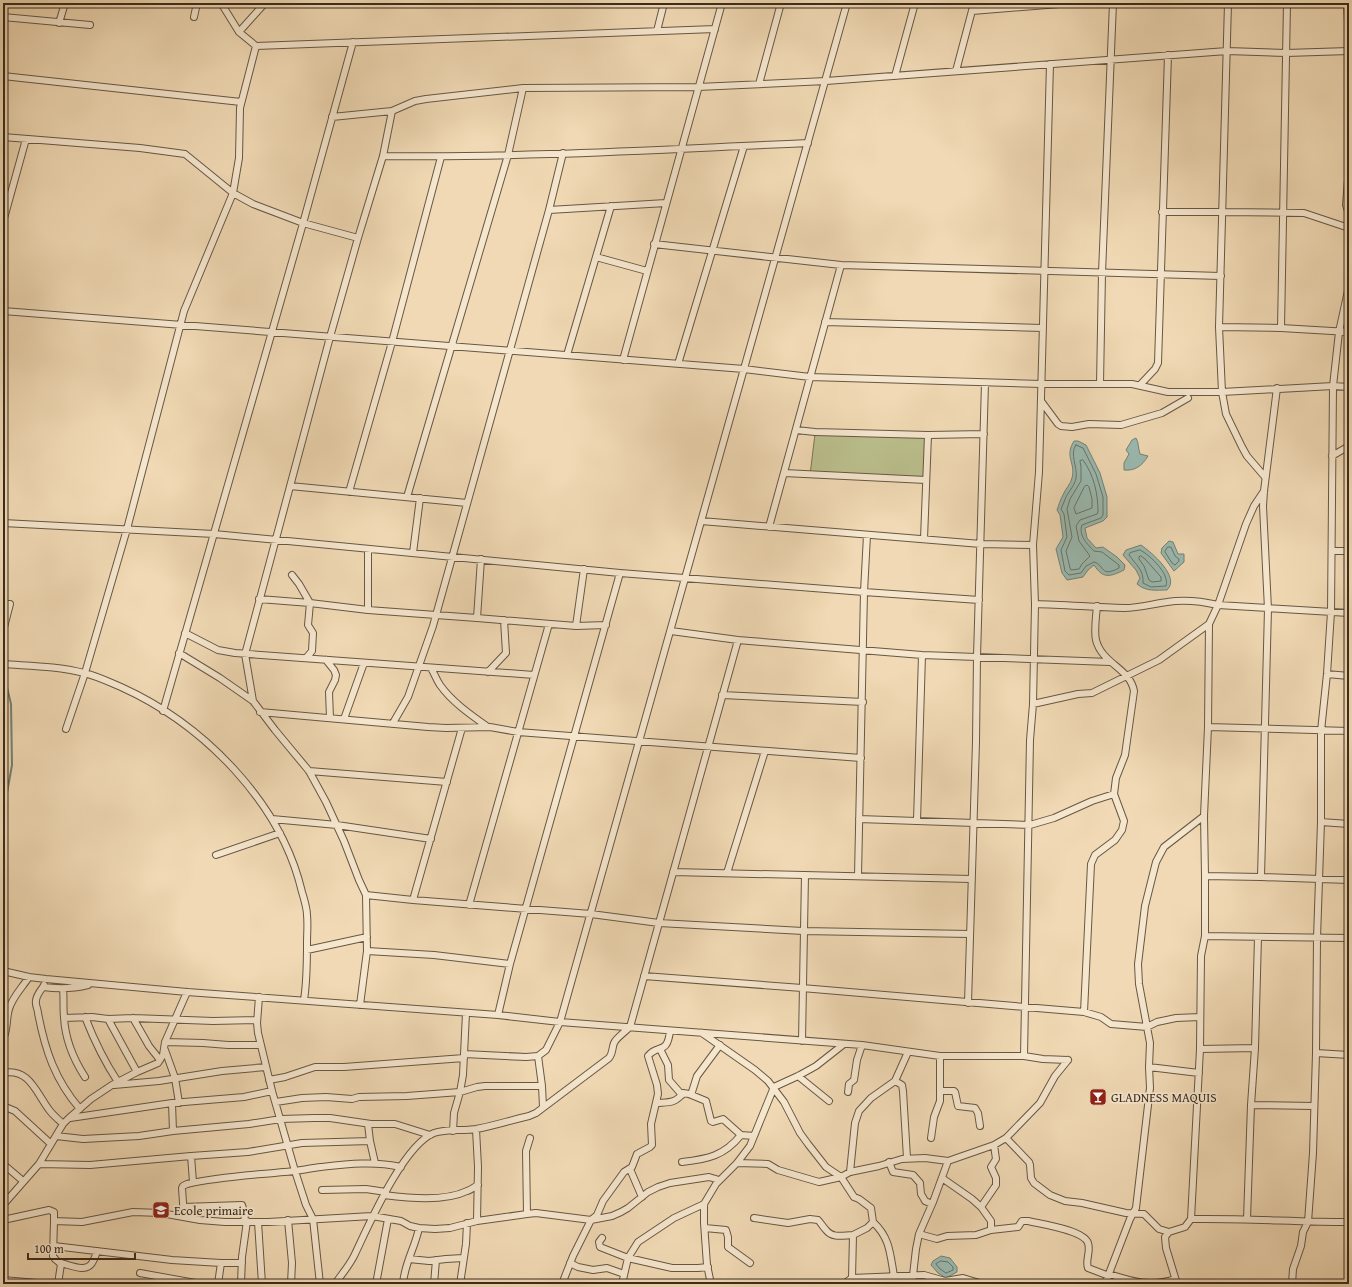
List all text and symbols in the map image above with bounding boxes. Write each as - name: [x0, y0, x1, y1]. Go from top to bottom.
- bar icon: GLADNESS MAQUIS: [1088, 1087, 1108, 1107]
- place label: GLADNESS MAQUIS: [1111, 1088, 1217, 1107]
- school or university icon: Ecole primaire: [151, 1200, 171, 1220]
- place label: Ecole primaire: [174, 1201, 253, 1220]
- scale bar: [28, 1235, 135, 1261]
- text: 100 m: [34, 1240, 64, 1257]

